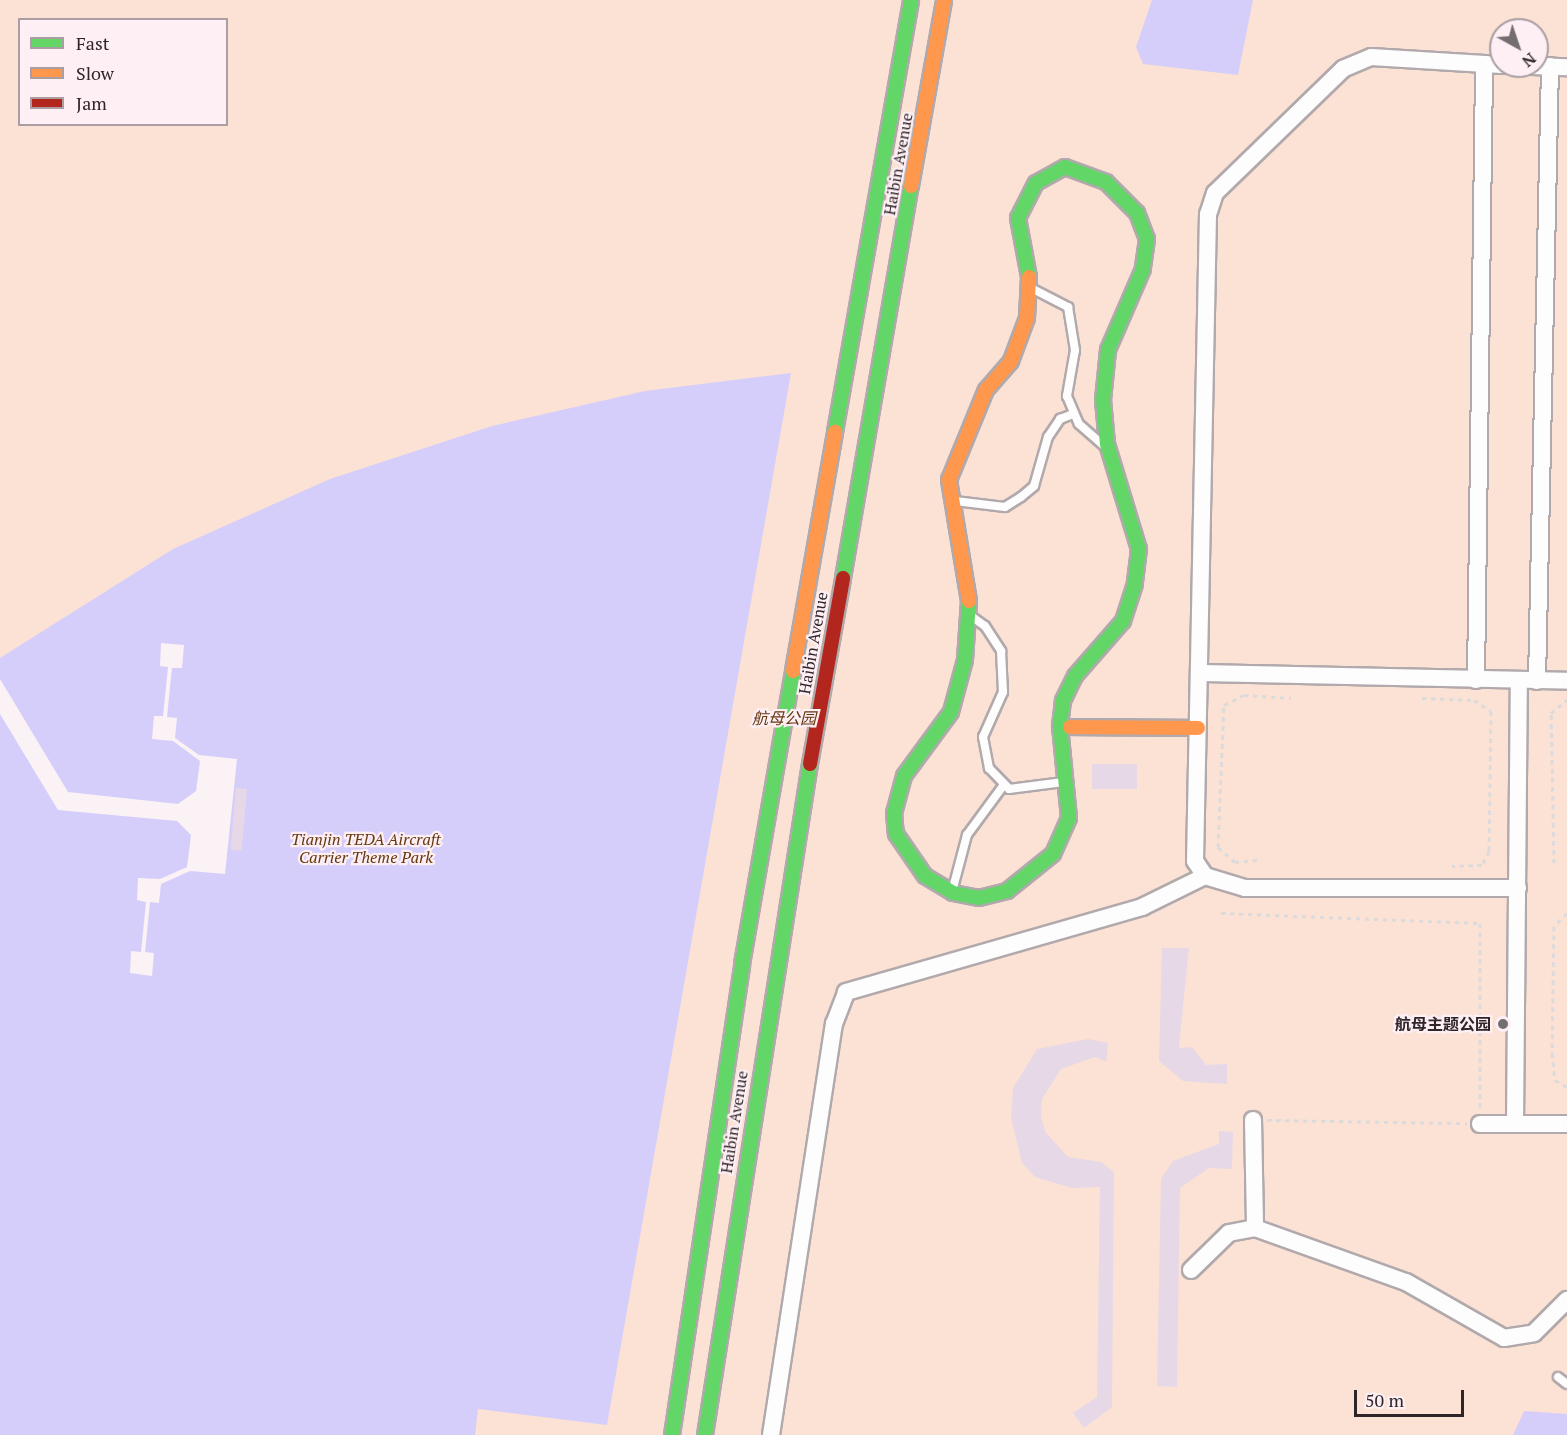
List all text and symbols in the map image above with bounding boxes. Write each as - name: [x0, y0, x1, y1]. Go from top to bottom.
- legend: [18, 18, 228, 126]
- north arrow: [1489, 18, 1549, 78]
- text: Fast: [76, 31, 109, 55]
- text: N: [1518, 48, 1541, 73]
- text: Slow: [76, 61, 114, 85]
- text: Jam: [76, 91, 107, 115]
- street label: Haibin Avenue: [880, 111, 916, 217]
- street label: Haibin Avenue: [795, 590, 831, 696]
- park label: 航母公园: [752, 708, 816, 728]
- park label: Tianjin TEDA Aircraft Carrier Theme Park: [291, 829, 441, 867]
- place label: 航母主题公园: [1395, 1014, 1491, 1034]
- marker: 航母主题公园: [1496, 1017, 1510, 1031]
- street label: Haibin Avenue: [716, 1069, 752, 1175]
- scale bar: [1357, 1378, 1466, 1416]
- text: 50 m: [1365, 1388, 1404, 1412]

